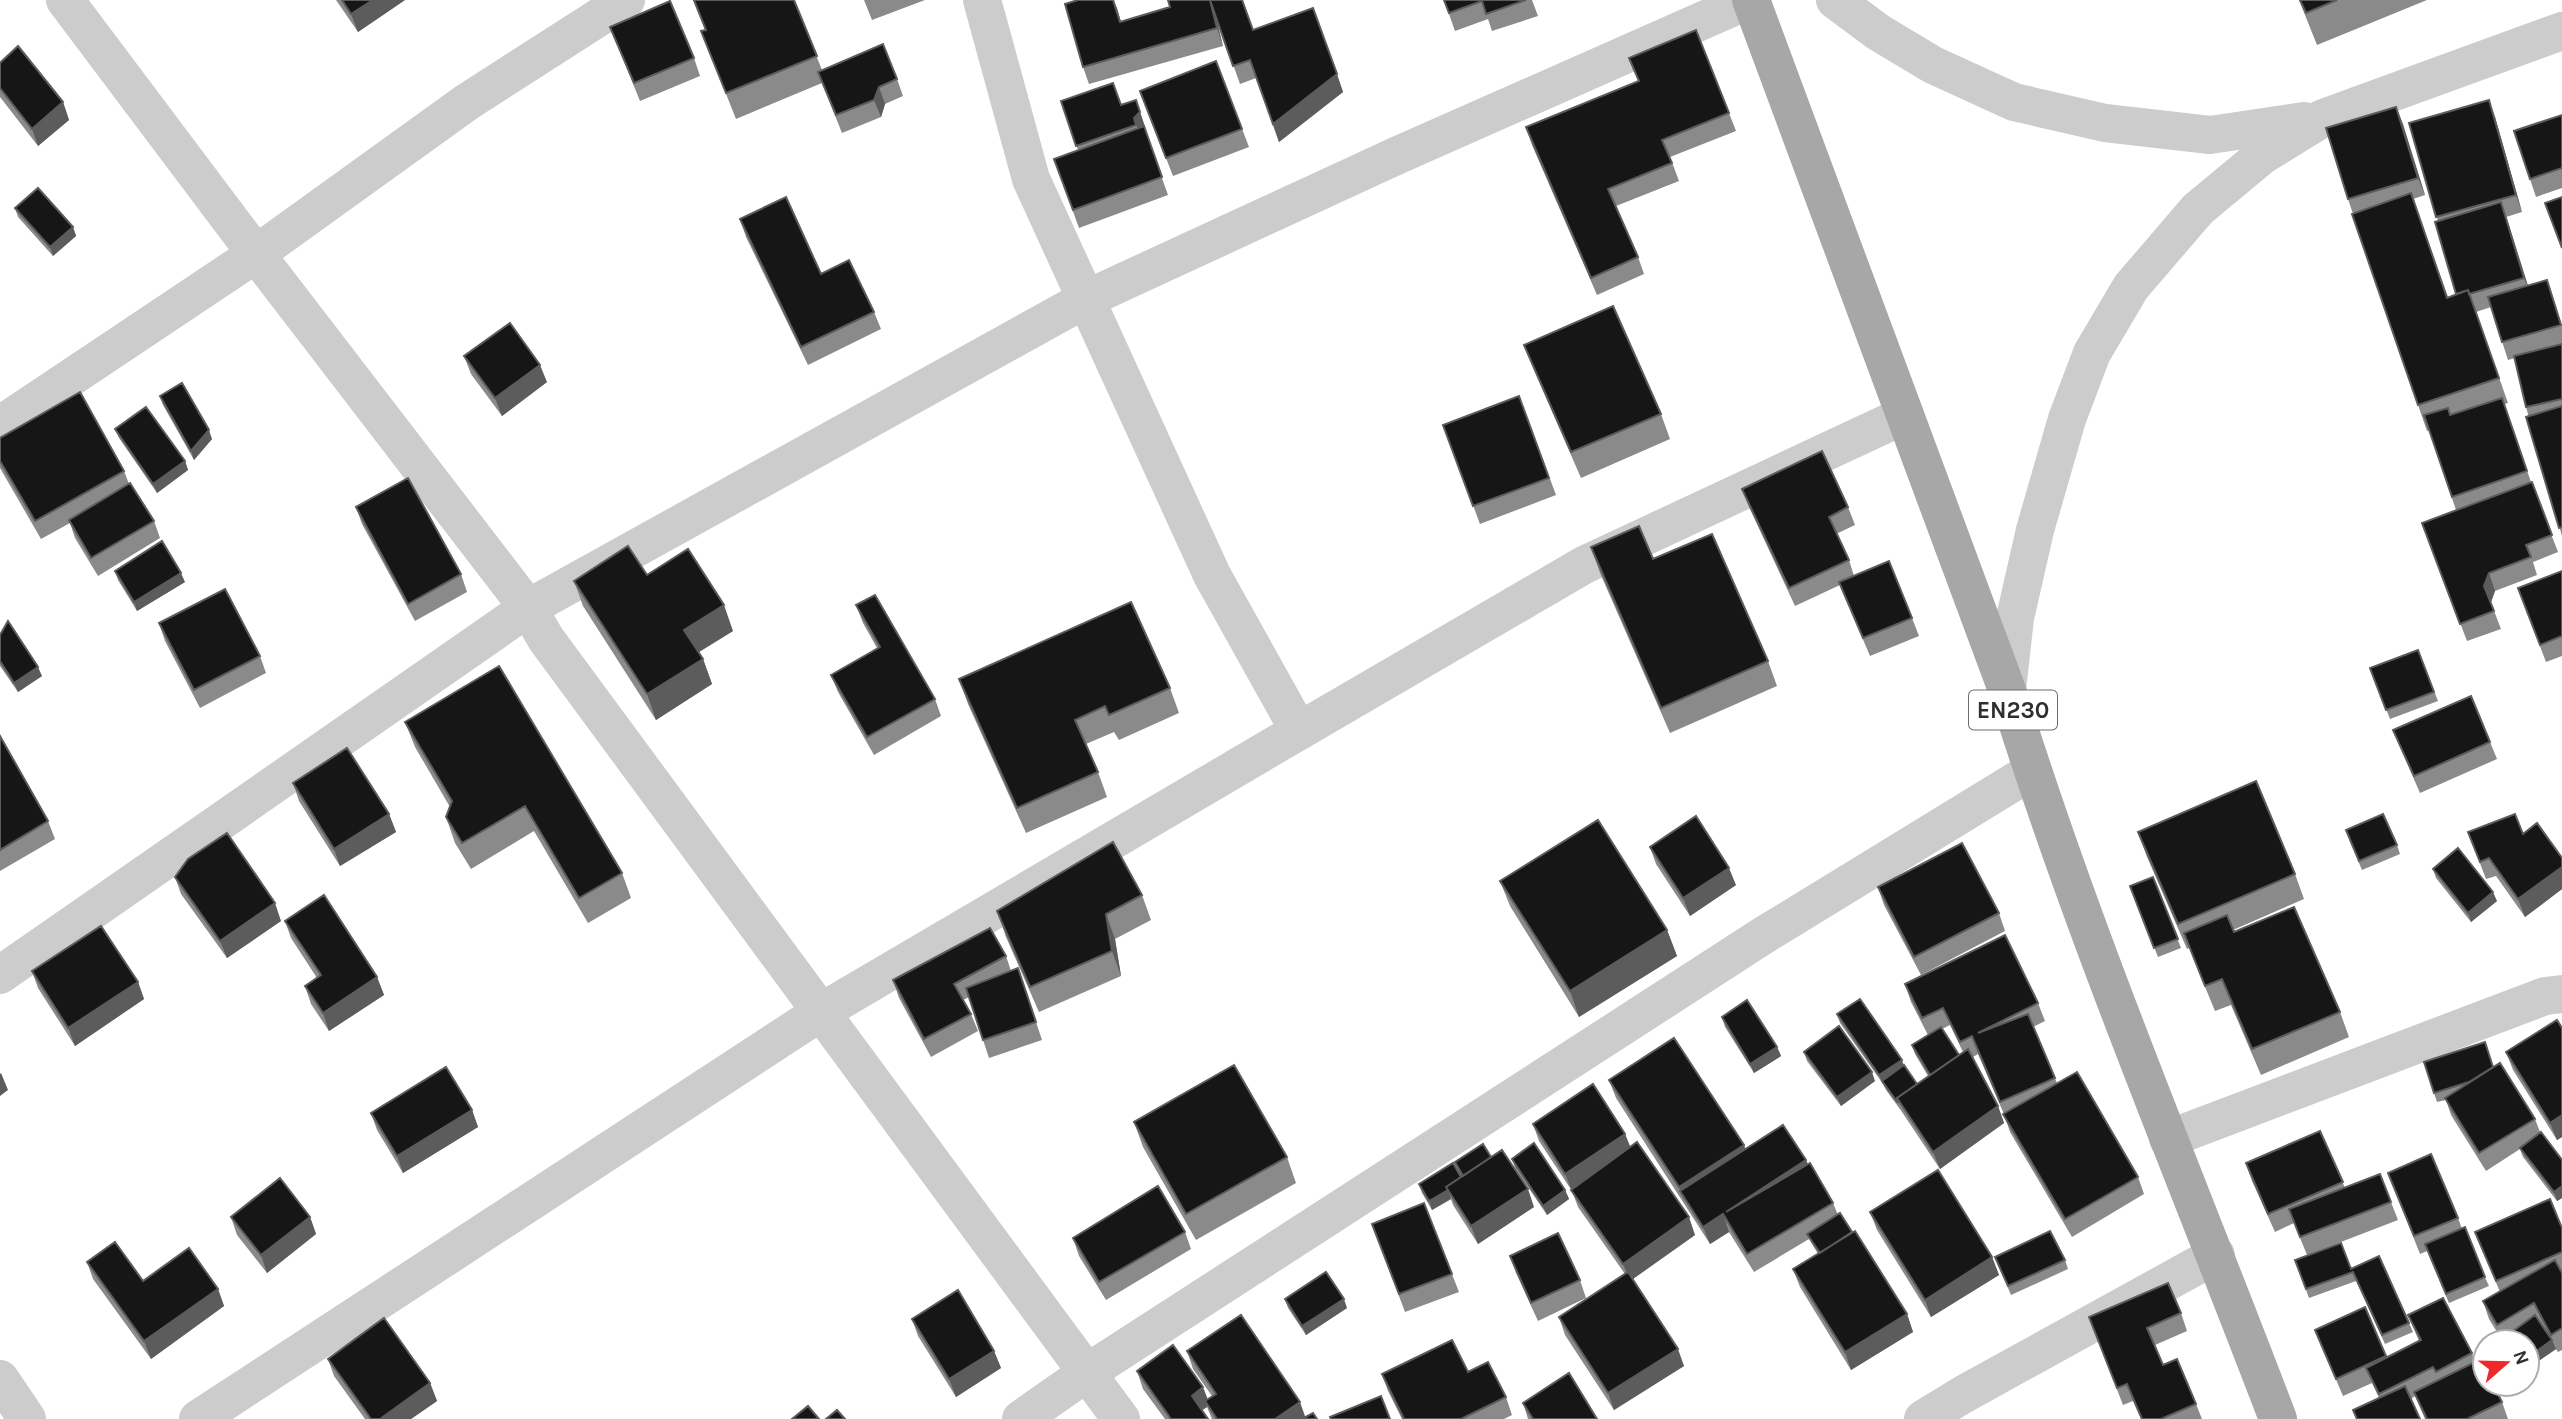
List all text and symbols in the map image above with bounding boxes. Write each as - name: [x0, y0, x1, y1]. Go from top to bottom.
- road number: EN230: [1969, 690, 2057, 730]
- north arrow: [2471, 1328, 2541, 1398]
- text: N: [2508, 1347, 2534, 1368]

